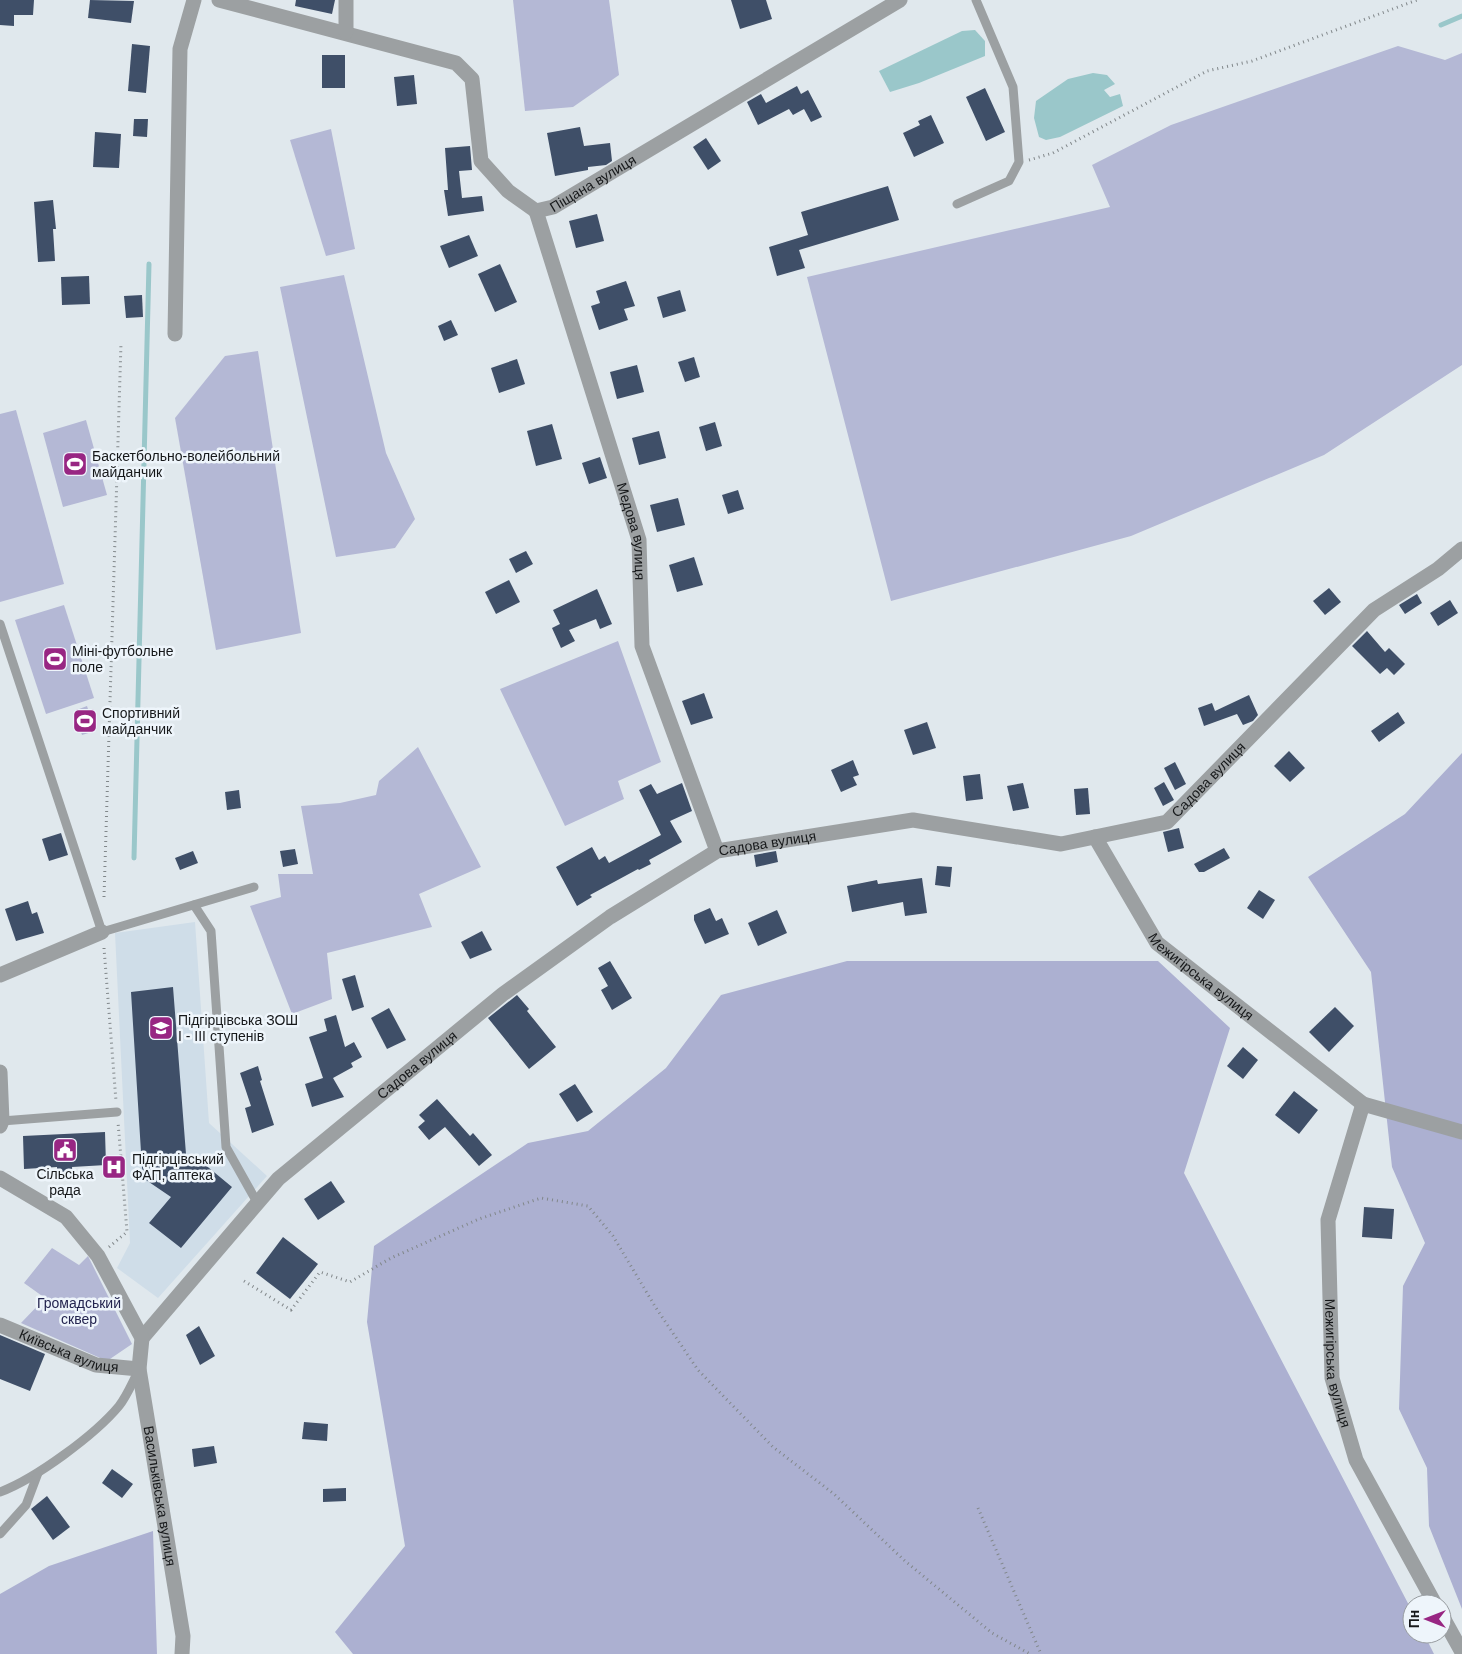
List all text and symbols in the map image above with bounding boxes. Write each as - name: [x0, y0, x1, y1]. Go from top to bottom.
- street label: Піщана вулиця: [547, 151, 639, 215]
- place label: Баскетбольно-волейбольний майданчик: [92, 448, 280, 480]
- sports icon: Баскетбольно-волейбольний майданчик: [62, 451, 88, 477]
- street label: Медова вулиця: [614, 481, 648, 580]
- place label: Міні-футбольне поле: [72, 643, 174, 675]
- sports icon: Міні-футбольне поле: [42, 646, 68, 672]
- place label: Спортивний майданчик: [102, 705, 180, 737]
- sports icon: Спортивний майданчик: [72, 708, 98, 734]
- street label: Садова вулиця: [1168, 739, 1249, 820]
- street label: Садова вулиця: [717, 827, 817, 859]
- street label: Межигірська вулиця: [1145, 930, 1257, 1024]
- place label: Підгірцівська ЗОШ І - ІІІ ступенів: [178, 1012, 298, 1044]
- school or university icon: Підгірцівська ЗОШ І - ІІІ ступенів: [148, 1015, 174, 1041]
- street label: Садова вулиця: [374, 1027, 460, 1102]
- public building icon: Сільська рада: [52, 1137, 78, 1163]
- place label: Підгірцівський ФАП, аптека: [132, 1151, 224, 1183]
- hospital icon: Підгірцівський ФАП, аптека: [101, 1154, 127, 1180]
- place label: Сільська рада: [36, 1166, 94, 1198]
- park label: Громадський сквер: [37, 1295, 121, 1327]
- street label: Межигірська вулиця: [1322, 1298, 1354, 1429]
- street label: Київська вулиця: [17, 1326, 119, 1375]
- street label: Васильківська вулиця: [140, 1425, 179, 1567]
- north arrow: [1402, 1594, 1452, 1644]
- text: Пн: [1406, 1610, 1422, 1628]

